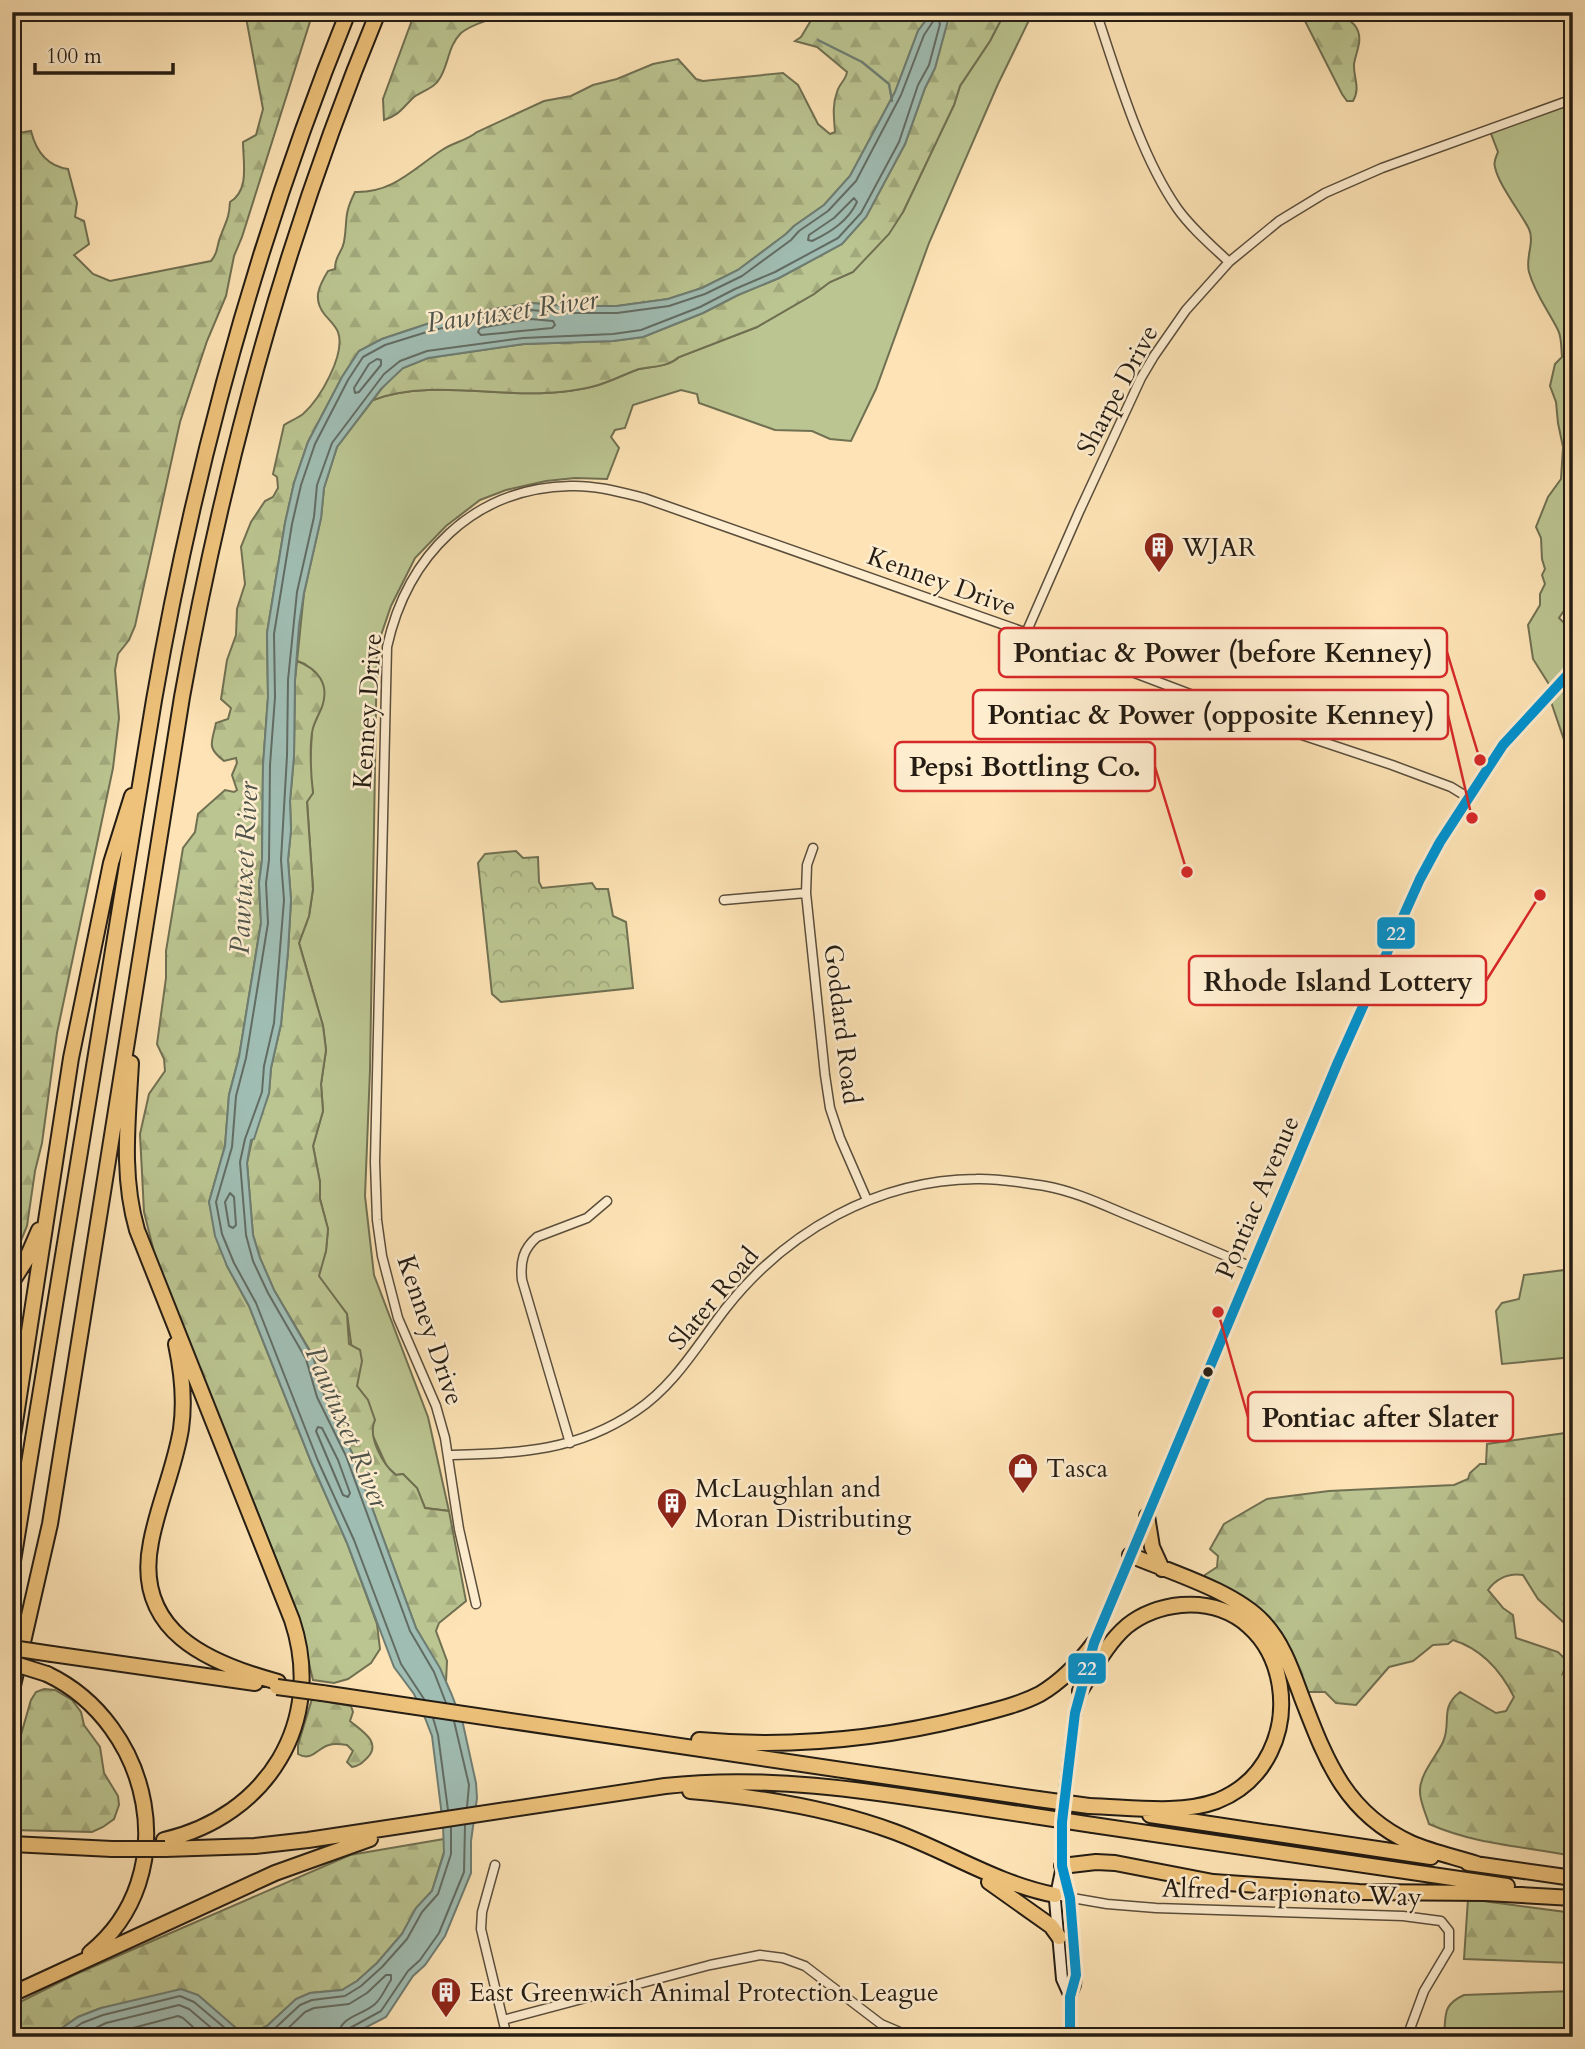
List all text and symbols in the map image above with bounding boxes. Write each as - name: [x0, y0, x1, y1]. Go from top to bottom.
- scale bar: [35, 32, 173, 76]
- text: 100 m: [46, 42, 102, 71]
- water label: Pawtuxet River: [424, 280, 601, 342]
- street label: Sharpe Drive: [1068, 319, 1167, 462]
- building icon: WJAR: [1142, 530, 1176, 574]
- place label: WJAR: [1181, 530, 1256, 565]
- street label: Kenney Drive: [862, 538, 1021, 625]
- callout: Pontiac & Power (before Kenney): [999, 628, 1447, 677]
- street label: Kenney Drive: [345, 632, 390, 790]
- text: Pontiac & Power (before Kenney): [1013, 634, 1433, 672]
- callout: Pontiac & Power (opposite Kenney): [973, 690, 1448, 739]
- text: Pontiac & Power (opposite Kenney): [987, 696, 1435, 734]
- callout: Pepsi Bottling Co.: [895, 742, 1155, 791]
- text: Pepsi Bottling Co.: [909, 748, 1141, 786]
- water label: Pawtuxet River: [221, 780, 268, 955]
- line badge: 22: [1376, 916, 1416, 950]
- text: 22: [1386, 921, 1406, 947]
- street label: Goddard Road: [815, 942, 870, 1106]
- callout: Rhode Island Lottery: [1189, 956, 1486, 1005]
- text: Rhode Island Lottery: [1203, 963, 1473, 1001]
- street label: Pontiac Avenue: [1207, 1110, 1308, 1284]
- street label: Slater Road: [660, 1239, 767, 1357]
- street label: Kenney Drive: [389, 1251, 472, 1410]
- water label: Pawtuxet River: [296, 1340, 399, 1515]
- unlabelled marker: [1201, 1365, 1215, 1379]
- callout: Pontiac after Slater: [1248, 1392, 1513, 1441]
- text: Pontiac after Slater: [1262, 1399, 1499, 1437]
- shop icon: Tasca: [1006, 1451, 1040, 1495]
- place label: Tasca: [1046, 1451, 1108, 1486]
- place label: McLaughlan and Moran Distributing: [695, 1471, 912, 1536]
- building icon: McLaughlan and Moran Distributing: [655, 1486, 689, 1530]
- line badge: 22: [1067, 1652, 1107, 1685]
- text: 22: [1077, 1656, 1097, 1682]
- street label: Alfred Carpionato Way: [1161, 1870, 1423, 1915]
- building icon: East Greenwich Animal Protection League: [429, 1975, 463, 2019]
- place label: East Greenwich Animal Protection League: [469, 1975, 939, 2010]

